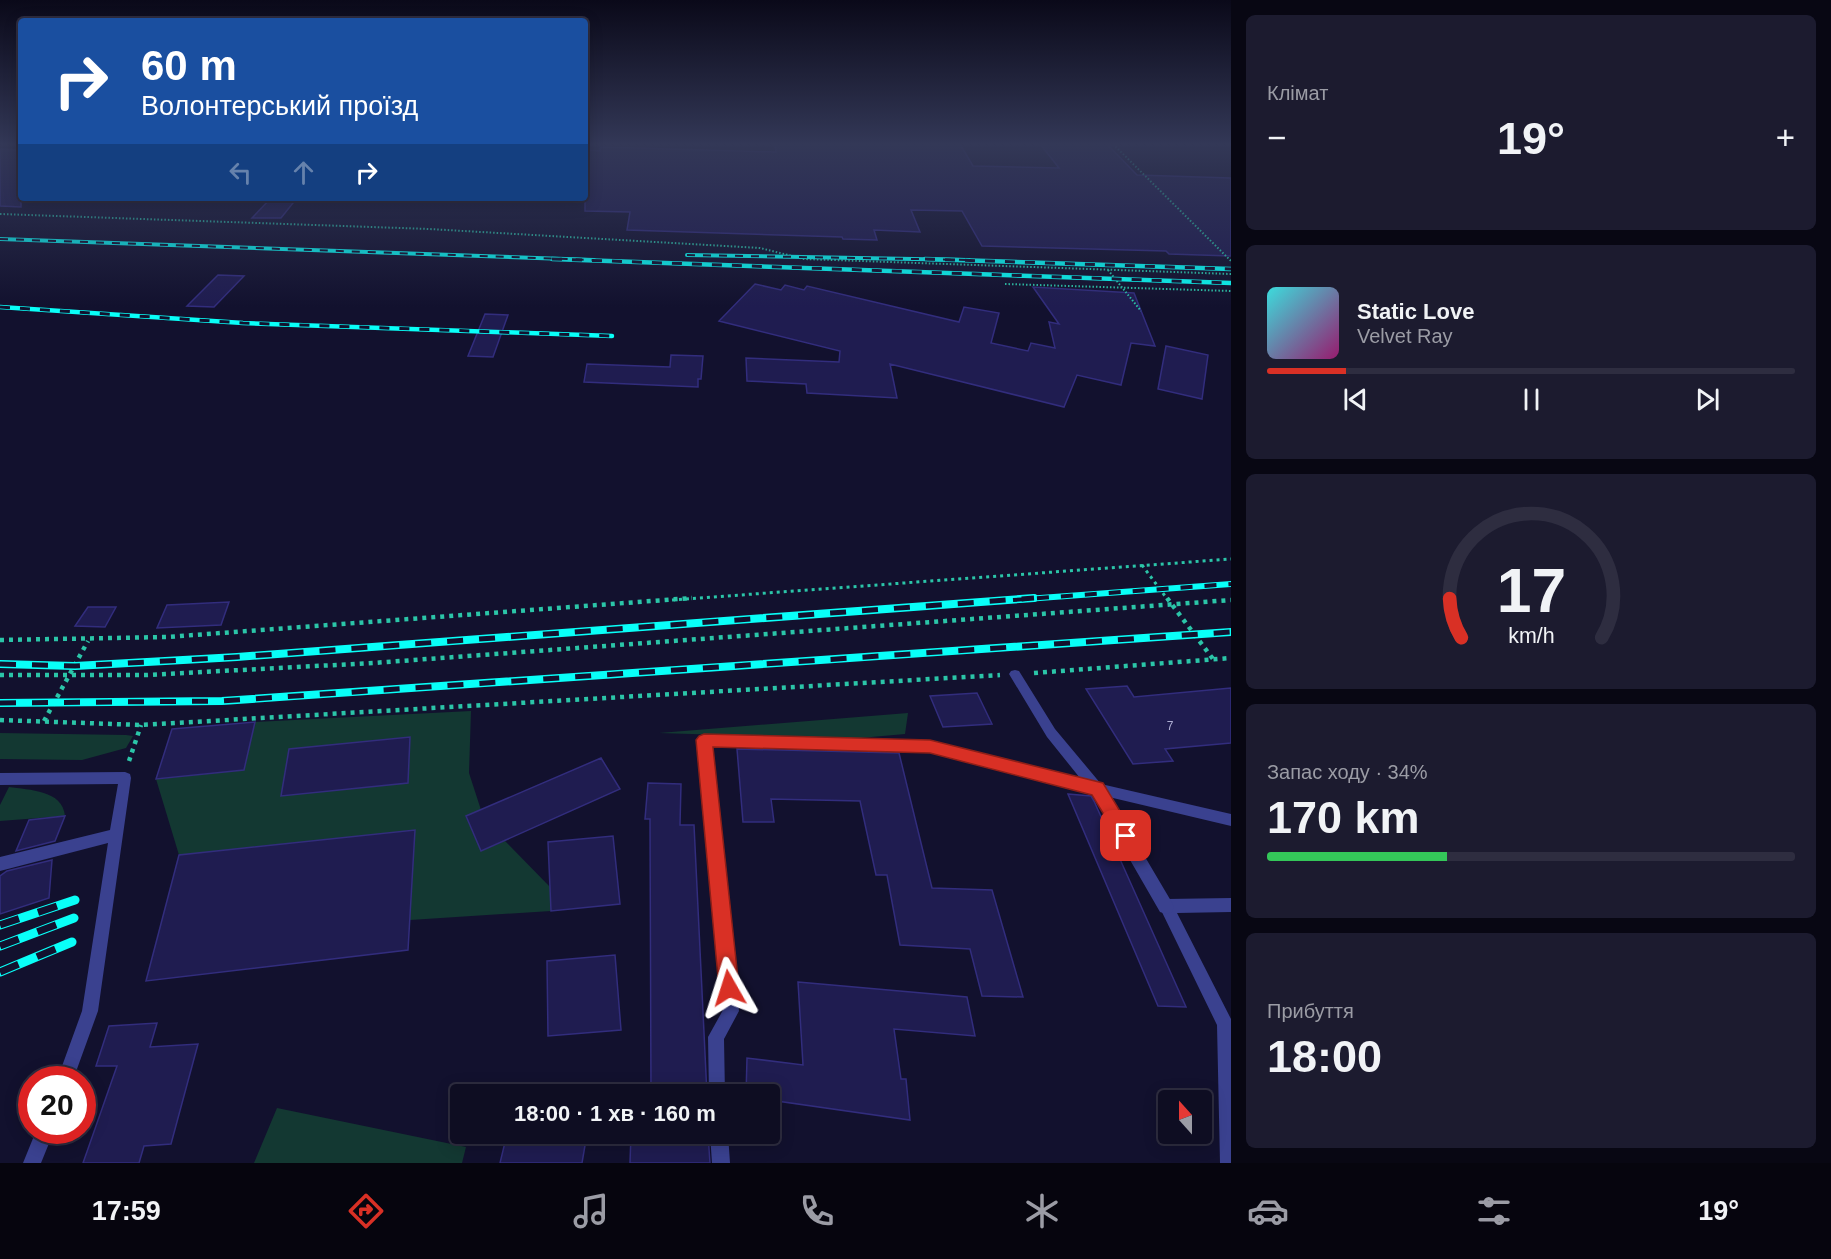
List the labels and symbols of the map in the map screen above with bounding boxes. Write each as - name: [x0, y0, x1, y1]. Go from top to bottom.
- house number: 7: [1167, 719, 1174, 733]
- pin: [1100, 810, 1151, 861]
- position arrow: [697, 956, 761, 1020]
- speed limit sign: 20: [18, 1066, 96, 1144]
- north arrow: [1158, 1090, 1212, 1144]

